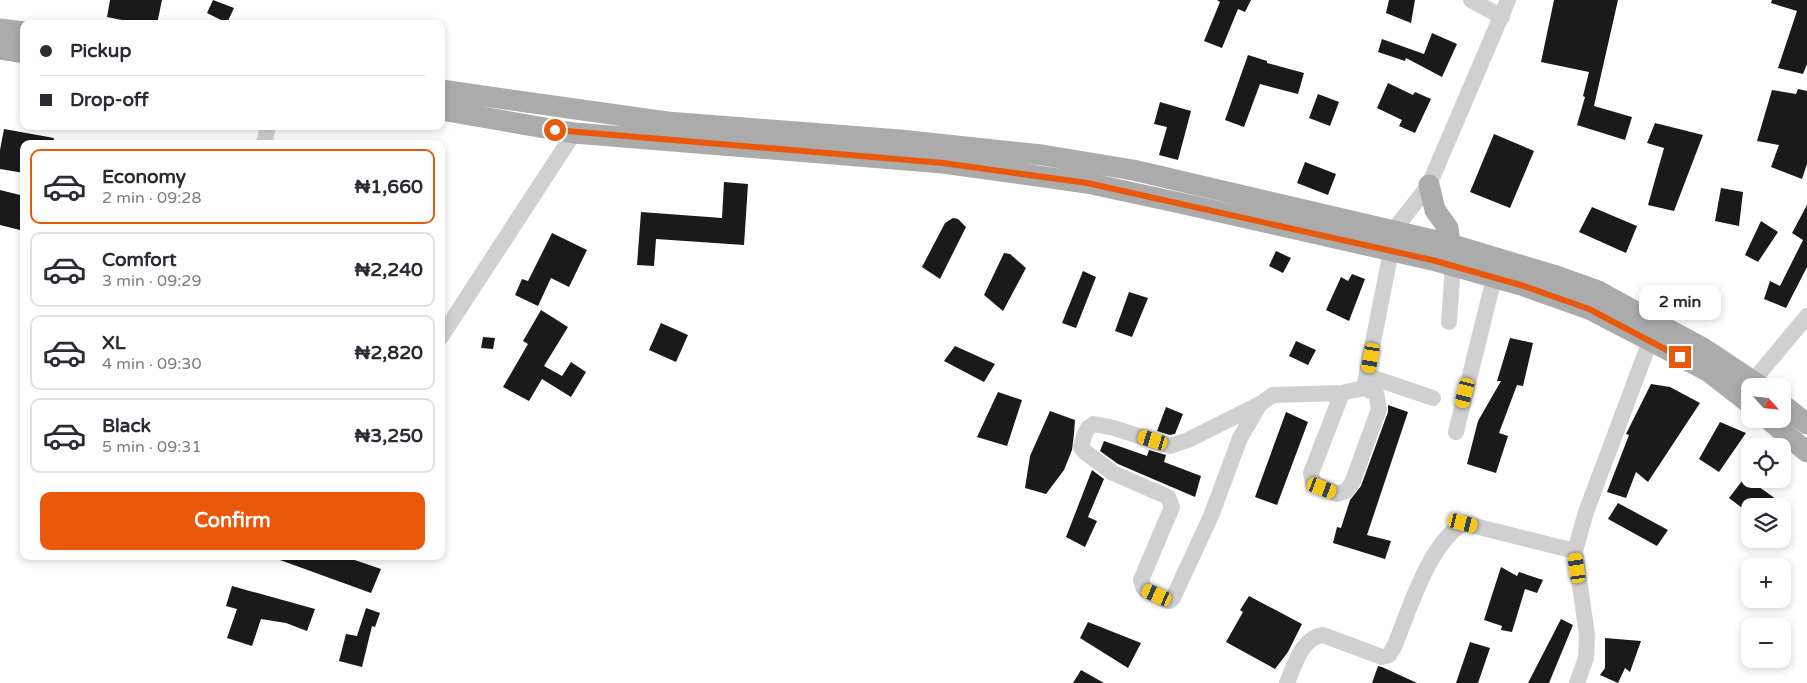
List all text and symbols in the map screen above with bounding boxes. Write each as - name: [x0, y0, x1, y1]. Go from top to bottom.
- text: Pickup: [70, 40, 131, 62]
- text: Drop-off: [70, 89, 149, 111]
- route start: [544, 119, 566, 141]
- icon: car: [42, 164, 87, 209]
- text: Economy: [102, 166, 186, 188]
- text: ₦1,660: [354, 176, 423, 198]
- text: 2 min · 09:28: [102, 188, 201, 208]
- icon: car: [42, 247, 87, 292]
- text: Comfort: [102, 249, 176, 271]
- text: ₦2,240: [354, 259, 423, 281]
- text: 3 min · 09:29: [102, 271, 201, 291]
- callout: 2 min: [1639, 284, 1721, 320]
- text: 2 min: [1659, 292, 1701, 312]
- icon: car: [42, 330, 87, 375]
- text: XL: [102, 332, 126, 354]
- text: ₦2,820: [354, 342, 423, 364]
- car: [1361, 342, 1380, 374]
- route end: [1669, 346, 1691, 368]
- text: 4 min · 09:30: [102, 354, 201, 374]
- car: [1454, 377, 1475, 409]
- north arrow: [1741, 378, 1791, 428]
- map controls: [1741, 378, 1791, 668]
- icon: car: [42, 413, 87, 458]
- text: Black: [102, 415, 151, 437]
- text: ₦3,250: [354, 425, 423, 447]
- car: [1136, 428, 1169, 452]
- text: 5 min · 09:31: [102, 437, 201, 457]
- button: locate: [1741, 438, 1791, 488]
- car: [1305, 476, 1338, 500]
- button: Confirm: [40, 492, 425, 550]
- button: layers: [1741, 498, 1791, 548]
- car: [1446, 512, 1479, 534]
- car: [1567, 552, 1586, 584]
- button: +: [1741, 558, 1791, 608]
- car: [1140, 582, 1173, 608]
- button: −: [1741, 618, 1791, 668]

